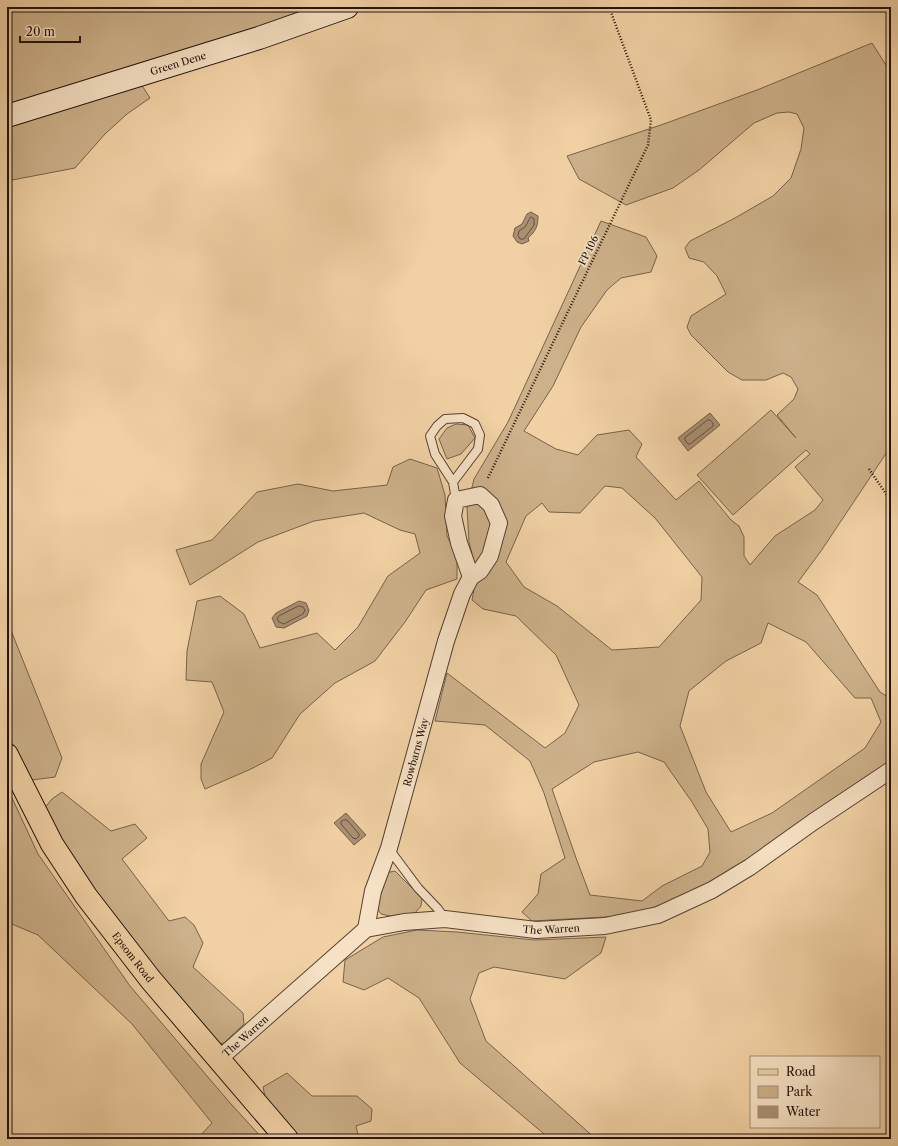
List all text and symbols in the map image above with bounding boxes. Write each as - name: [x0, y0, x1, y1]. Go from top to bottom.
- scale bar: [20, 18, 80, 44]
- text: 20 m: [26, 24, 55, 39]
- street label: Green Dene: [149, 49, 208, 78]
- street label: FP 106: [576, 233, 601, 267]
- street label: Rowbarns Way: [400, 716, 432, 788]
- street label: The Warren: [522, 921, 581, 937]
- street label: Epsom Road: [109, 929, 156, 985]
- street label: The Warren: [220, 1012, 272, 1060]
- legend: [750, 1056, 880, 1128]
- text: Road: [786, 1064, 816, 1079]
- text: Park: [786, 1084, 813, 1099]
- text: Water: [785, 1104, 820, 1119]

